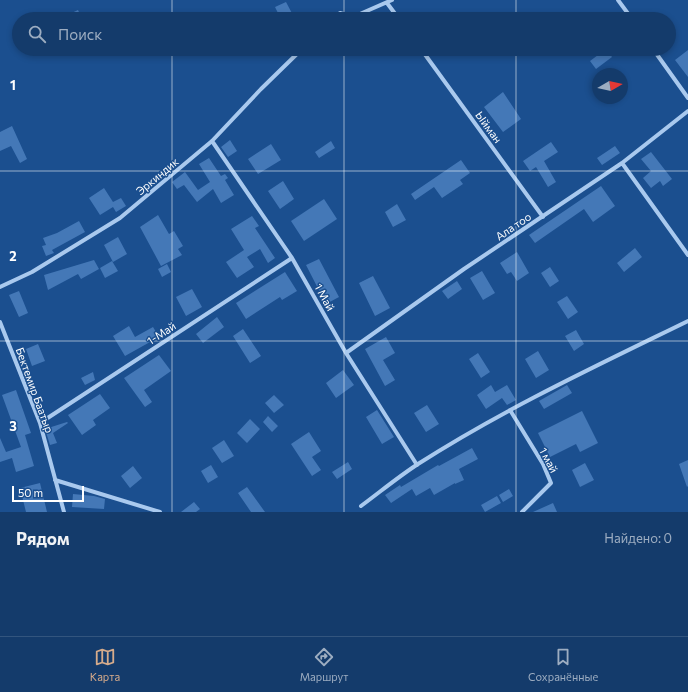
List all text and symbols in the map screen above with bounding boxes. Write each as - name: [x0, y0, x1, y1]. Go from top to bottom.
- search box: [12, 12, 676, 56]
- icon: search: [26, 23, 48, 45]
- text: Поиск: [58, 25, 102, 43]
- north arrow: [592, 68, 628, 104]
- text: 1: [10, 77, 16, 93]
- street label: Ыйман: [473, 109, 505, 145]
- street label: Эркиндик: [133, 155, 181, 197]
- street label: Ала тоо: [493, 209, 534, 243]
- text: 2: [9, 248, 17, 264]
- street label: 1 Май: [312, 281, 338, 313]
- street label: 1-Май: [144, 319, 178, 347]
- street label: Бектемир Баатыр: [13, 345, 57, 435]
- text: 3: [9, 418, 17, 434]
- street label: 1 май: [537, 445, 561, 475]
- scale bar: [12, 484, 84, 503]
- text: 50 m: [18, 486, 43, 499]
- text: Рядом: [16, 528, 70, 549]
- text: Найдено: 0: [604, 530, 672, 546]
- tab: Карта: [90, 646, 120, 683]
- tab: Маршрут: [300, 646, 348, 683]
- tab: Сохранённые: [528, 646, 598, 683]

